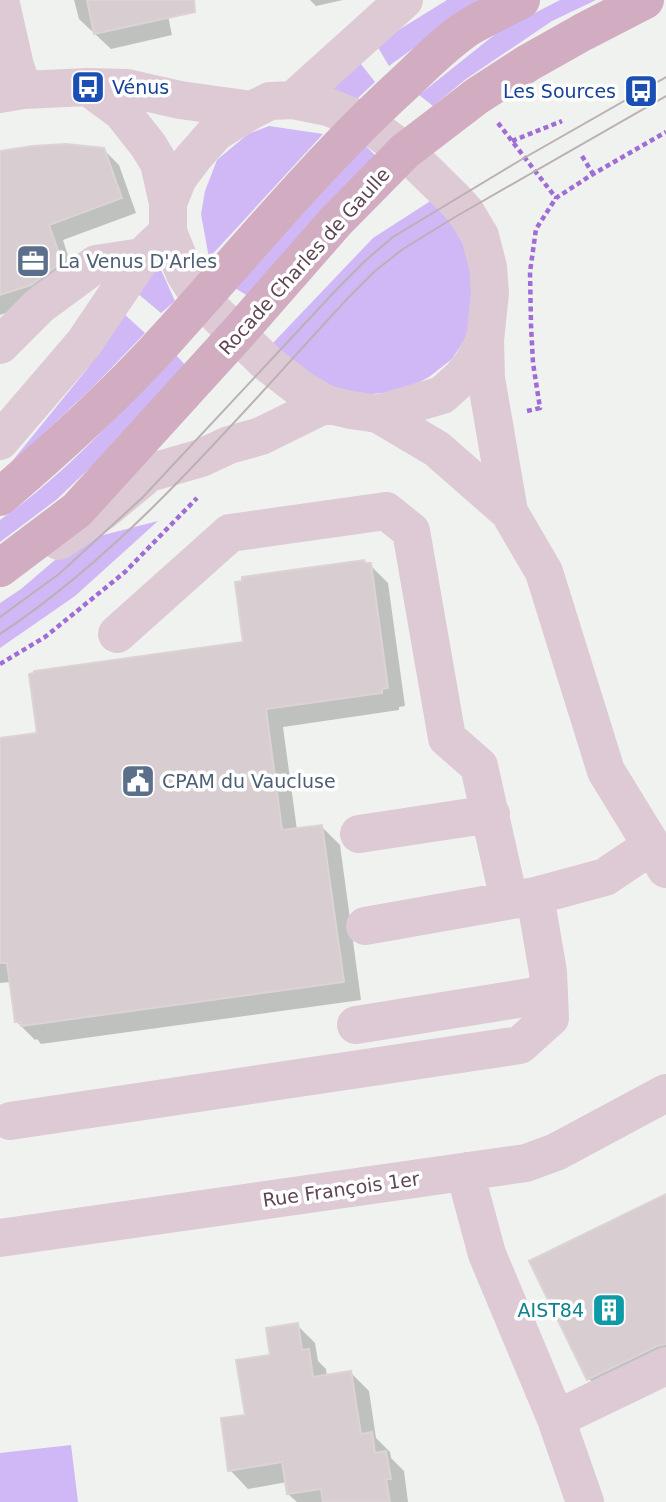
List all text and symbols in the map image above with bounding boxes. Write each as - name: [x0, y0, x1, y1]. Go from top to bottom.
- bus stop icon: Vénus: [69, 68, 107, 106]
- bus stop icon: Les Sources: [622, 72, 660, 110]
- place label: Vénus: [112, 76, 169, 98]
- place label: Les Sources: [503, 80, 616, 102]
- street label: Rocade Charles de Gaulle: [214, 163, 394, 359]
- office icon: La Venus D'Arles: [14, 242, 52, 280]
- place label: La Venus D'Arles: [58, 250, 217, 272]
- public building icon: CPAM du Vaucluse: [119, 762, 157, 800]
- place label: CPAM du Vaucluse: [162, 770, 336, 792]
- street label: Rue François 1er: [261, 1167, 421, 1211]
- building icon: AIST84: [590, 1291, 628, 1329]
- place label: AIST84: [518, 1299, 584, 1321]

